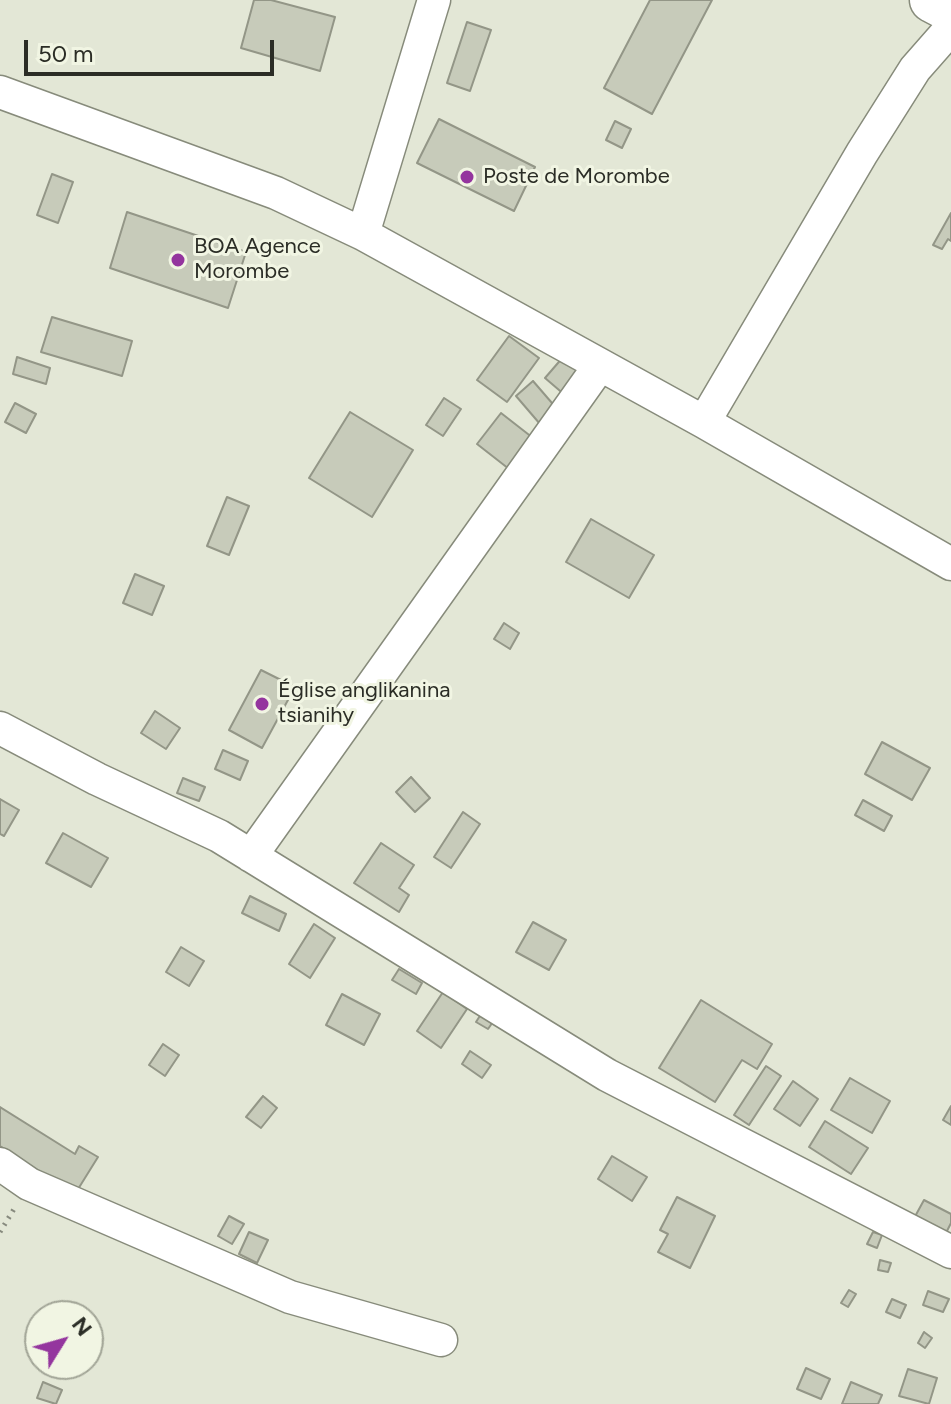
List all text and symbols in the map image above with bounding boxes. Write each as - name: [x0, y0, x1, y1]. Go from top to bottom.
- scale bar: [28, 24, 278, 74]
- text: 50 m: [38, 39, 94, 68]
- place label: Poste de Morombe: [483, 164, 670, 190]
- marker: Poste de Morombe: [458, 168, 476, 186]
- place label: BOA Agence Morombe: [194, 234, 321, 286]
- marker: BOA Agence Morombe: [169, 251, 187, 269]
- place label: Église anglikanina tsianihy: [278, 678, 450, 730]
- marker: Église anglikanina tsianihy: [253, 695, 271, 713]
- north arrow: [24, 1300, 104, 1380]
- text: N: [66, 1312, 98, 1341]

